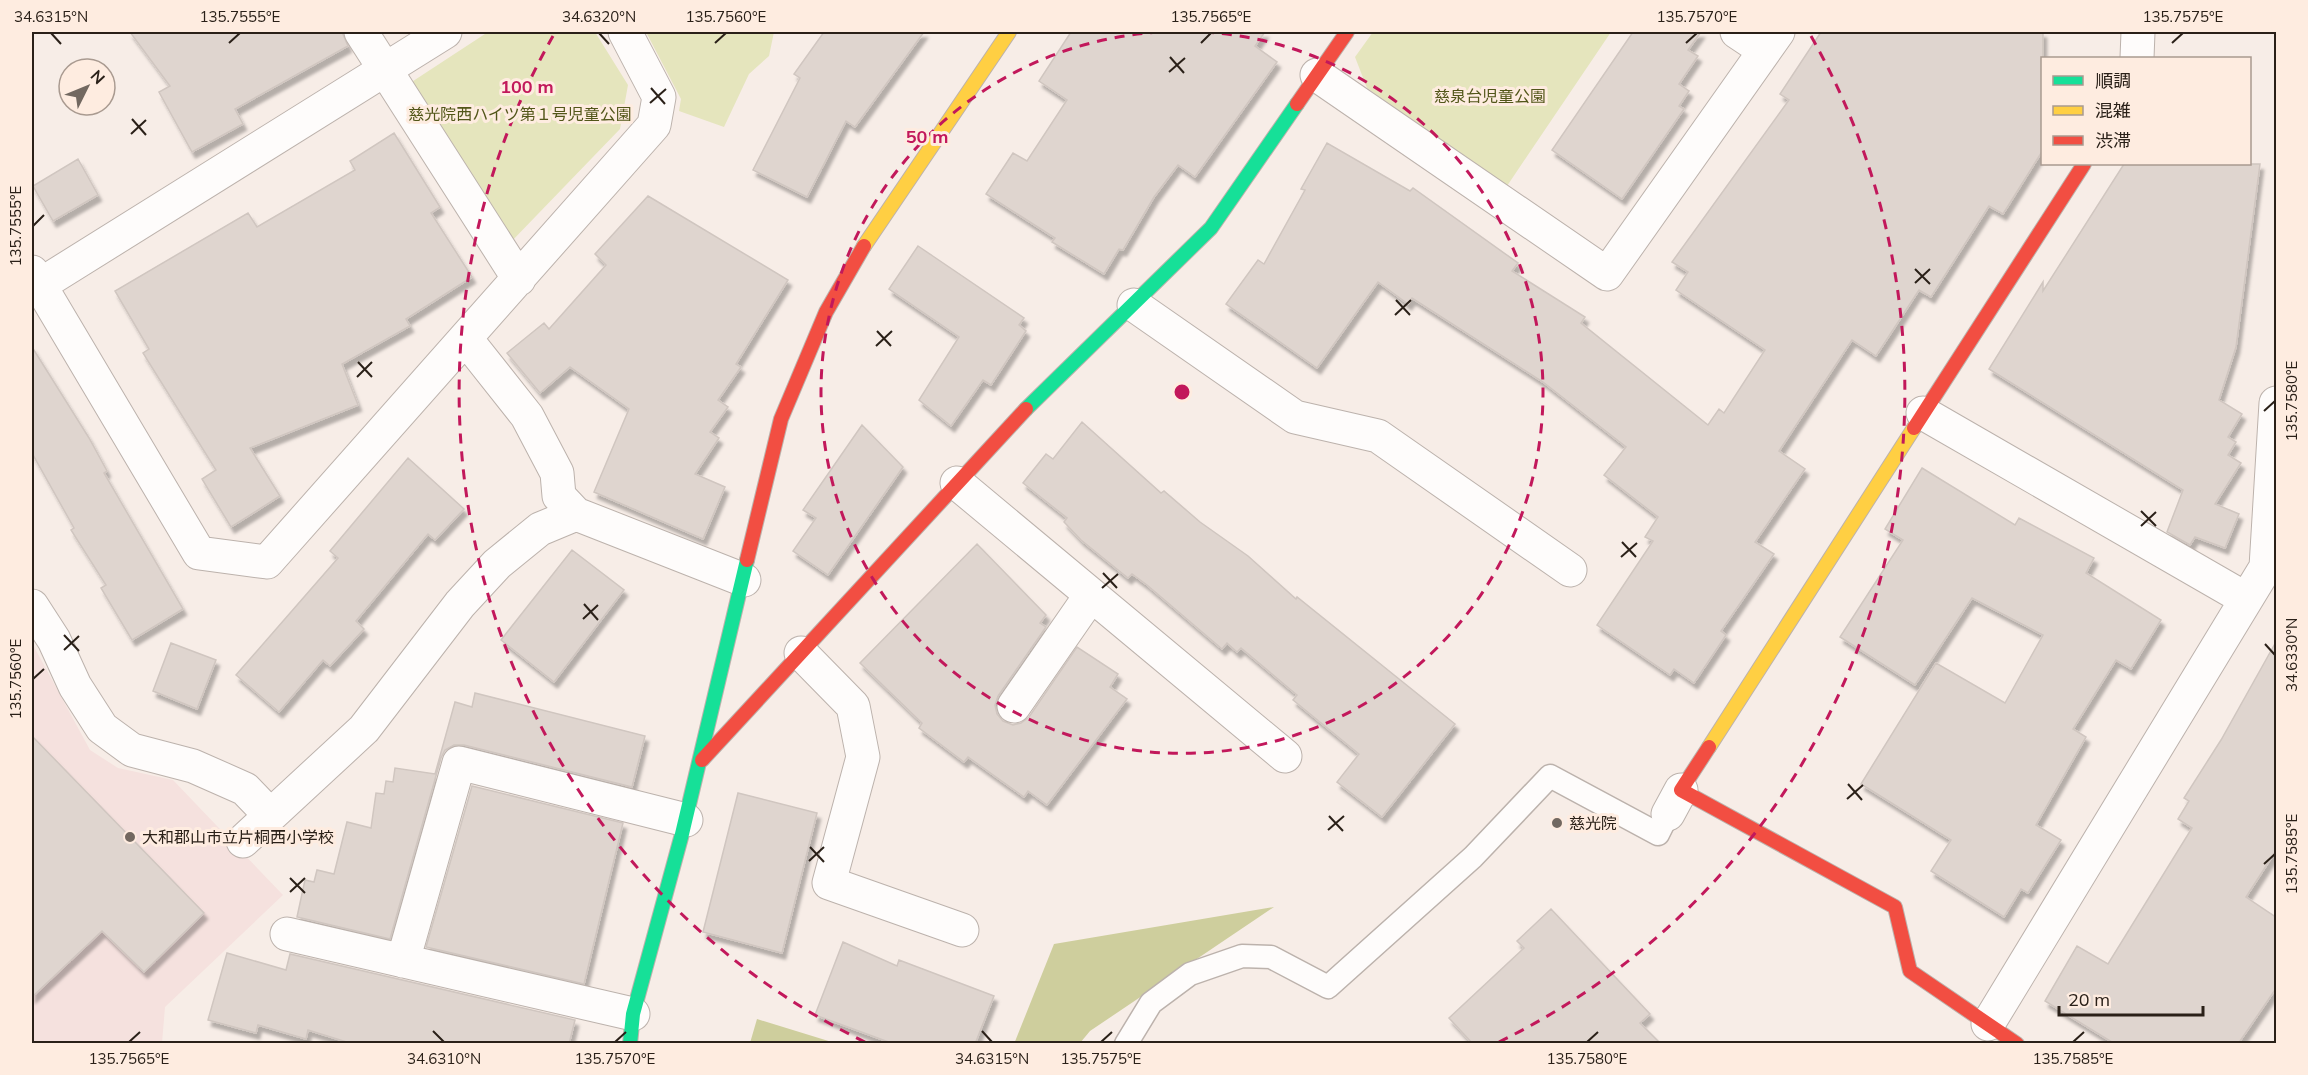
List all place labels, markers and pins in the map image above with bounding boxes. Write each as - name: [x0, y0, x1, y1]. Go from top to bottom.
- centre of rings: [1172, 382, 1192, 402]
- place label: 慈光院: [1569, 813, 1617, 833]
- marker: 慈光院: [1550, 816, 1564, 830]
- place label: 大和郡山市立片桐西小学校: [142, 827, 334, 847]
- marker: 大和郡山市立片桐西小学校: [123, 830, 137, 844]

